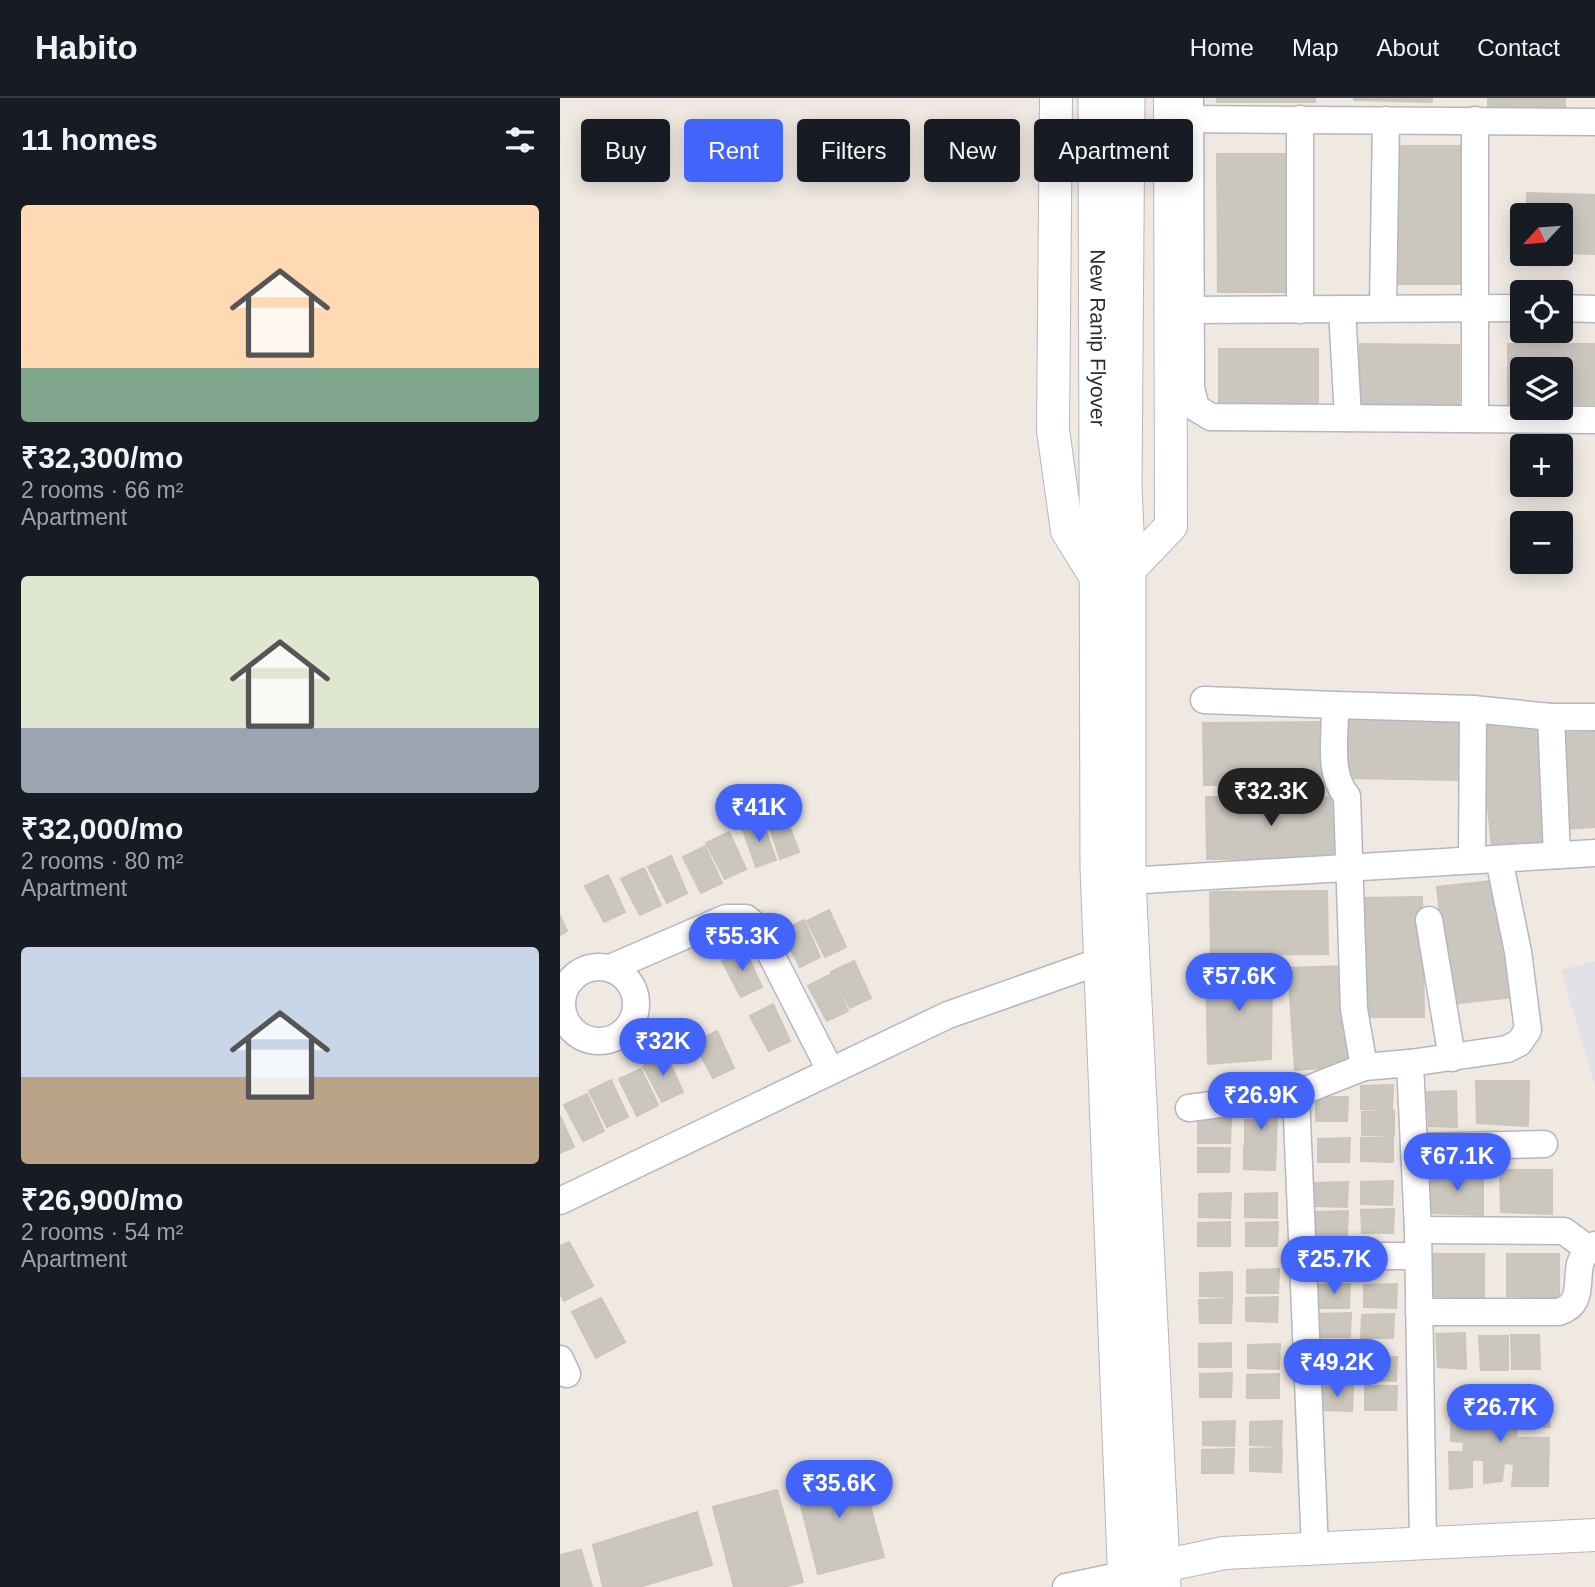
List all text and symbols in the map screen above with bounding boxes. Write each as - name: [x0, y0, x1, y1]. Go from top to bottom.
- text: Habito: [35, 29, 138, 66]
- text: Home: [1190, 34, 1254, 61]
- text: Map: [1292, 34, 1339, 61]
- text: About: [1377, 34, 1439, 61]
- text: Contact: [1477, 34, 1560, 61]
- chip: Buy: [581, 119, 670, 182]
- chip: Rent: [684, 119, 783, 182]
- chip: Filters: [797, 119, 910, 182]
- chip: New: [924, 119, 1020, 182]
- chip: Apartment: [1034, 119, 1193, 182]
- icon: filters: [501, 121, 539, 159]
- text: 11 homes: [21, 123, 158, 156]
- north arrow: [1510, 203, 1573, 266]
- map controls: [1510, 203, 1573, 574]
- street label: New Ranip Flyover: [1086, 249, 1110, 427]
- icon: home: [217, 250, 343, 376]
- button: locate: [1510, 280, 1573, 343]
- button: layers: [1510, 357, 1573, 420]
- button: +: [1510, 434, 1573, 497]
- text: ₹32,300/mo: [21, 441, 183, 474]
- text: 2 rooms · 66 m²: [21, 477, 183, 503]
- text: Apartment: [21, 504, 127, 530]
- button: −: [1510, 511, 1573, 574]
- icon: home: [217, 621, 343, 747]
- pin: ₹32.3K: [1214, 768, 1328, 828]
- text: ₹32.3K: [1234, 778, 1308, 804]
- pin: ₹41K: [718, 784, 800, 844]
- text: ₹41K: [731, 794, 787, 820]
- text: ₹32,000/mo: [21, 812, 183, 845]
- text: 2 rooms · 80 m²: [21, 848, 183, 874]
- text: Apartment: [21, 875, 127, 901]
- pin: ₹55.3K: [685, 914, 799, 973]
- text: ₹55.3K: [705, 923, 779, 949]
- pin: ₹57.6K: [1182, 954, 1296, 1013]
- text: ₹57.6K: [1202, 963, 1276, 989]
- icon: home: [217, 992, 343, 1118]
- pin: ₹32K: [622, 1018, 704, 1078]
- text: ₹32K: [635, 1028, 691, 1054]
- pin: ₹26.9K: [1204, 1072, 1318, 1132]
- text: ₹26.9K: [1224, 1082, 1298, 1108]
- pin: ₹67.1K: [1400, 1134, 1514, 1193]
- text: ₹67.1K: [1420, 1143, 1494, 1169]
- text: ₹26,900/mo: [21, 1183, 183, 1216]
- text: 2 rooms · 54 m²: [21, 1219, 183, 1245]
- pin: ₹25.7K: [1277, 1236, 1391, 1296]
- text: Apartment: [21, 1246, 127, 1272]
- text: ₹25.7K: [1297, 1246, 1371, 1272]
- pin: ₹49.2K: [1280, 1340, 1394, 1399]
- text: ₹49.2K: [1300, 1349, 1374, 1375]
- pin: ₹26.7K: [1443, 1384, 1557, 1444]
- text: ₹26.7K: [1463, 1394, 1537, 1420]
- pin: ₹35.6K: [782, 1460, 896, 1520]
- text: ₹35.6K: [802, 1470, 876, 1496]

